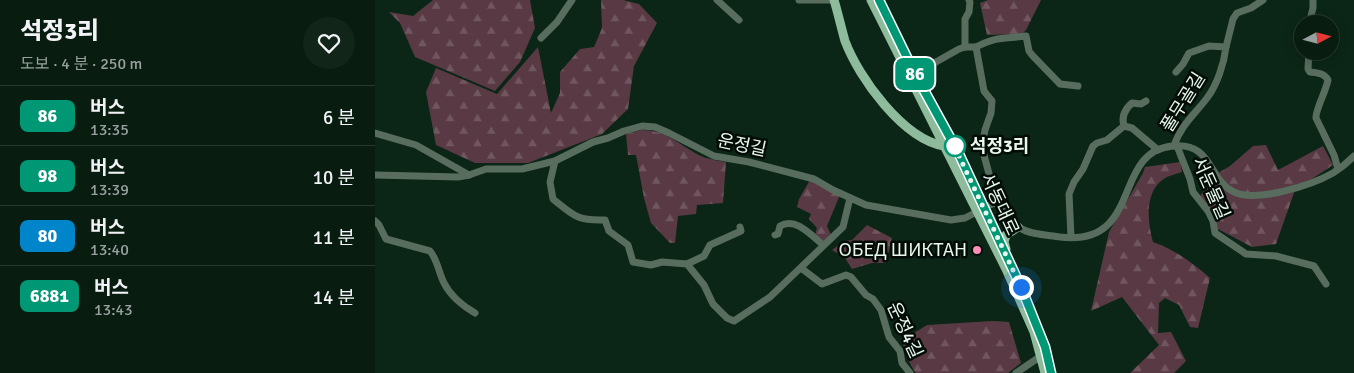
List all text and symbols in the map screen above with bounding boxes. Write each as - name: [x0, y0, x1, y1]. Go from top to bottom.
- north arrow: [1294, 15, 1339, 60]
- map controls: [1294, 15, 1339, 60]
- text: 석정3리: [20, 16, 99, 46]
- button: heart: [303, 17, 355, 69]
- text: 도보 · 4 분 · 250 m: [20, 54, 142, 74]
- line badge: 86: [893, 58, 937, 90]
- text: 86: [905, 63, 925, 85]
- street label: 풀무골길: [1156, 68, 1210, 136]
- text: 버스: [90, 96, 125, 120]
- text: 86: [38, 105, 57, 127]
- text: 6 분: [323, 106, 355, 130]
- text: 13:35: [90, 120, 129, 140]
- street label: 운정길: [715, 129, 769, 161]
- marker: 석정3리: [944, 135, 966, 157]
- place label: 석정3리: [970, 135, 1029, 157]
- street label: 서둔물길: [1187, 153, 1235, 223]
- text: 버스: [90, 156, 125, 180]
- text: 98: [38, 165, 57, 187]
- text: 10 분: [313, 166, 355, 190]
- street label: 서동대로: [976, 169, 1024, 239]
- text: 13:39: [90, 180, 129, 200]
- text: 버스: [90, 216, 125, 240]
- text: 80: [38, 225, 57, 247]
- text: 11 분: [313, 226, 355, 250]
- place label: ОБЕД ШИКТАН: [838, 239, 967, 261]
- text: 13:40: [90, 240, 129, 260]
- marker: ОБЕД ШИКТАН: [971, 244, 983, 256]
- your location: [1009, 275, 1034, 300]
- text: 버스: [94, 276, 129, 300]
- text: 6881: [30, 285, 69, 307]
- text: 14 분: [313, 286, 355, 310]
- street label: 운정4길: [882, 298, 928, 362]
- text: 13:43: [94, 300, 133, 320]

